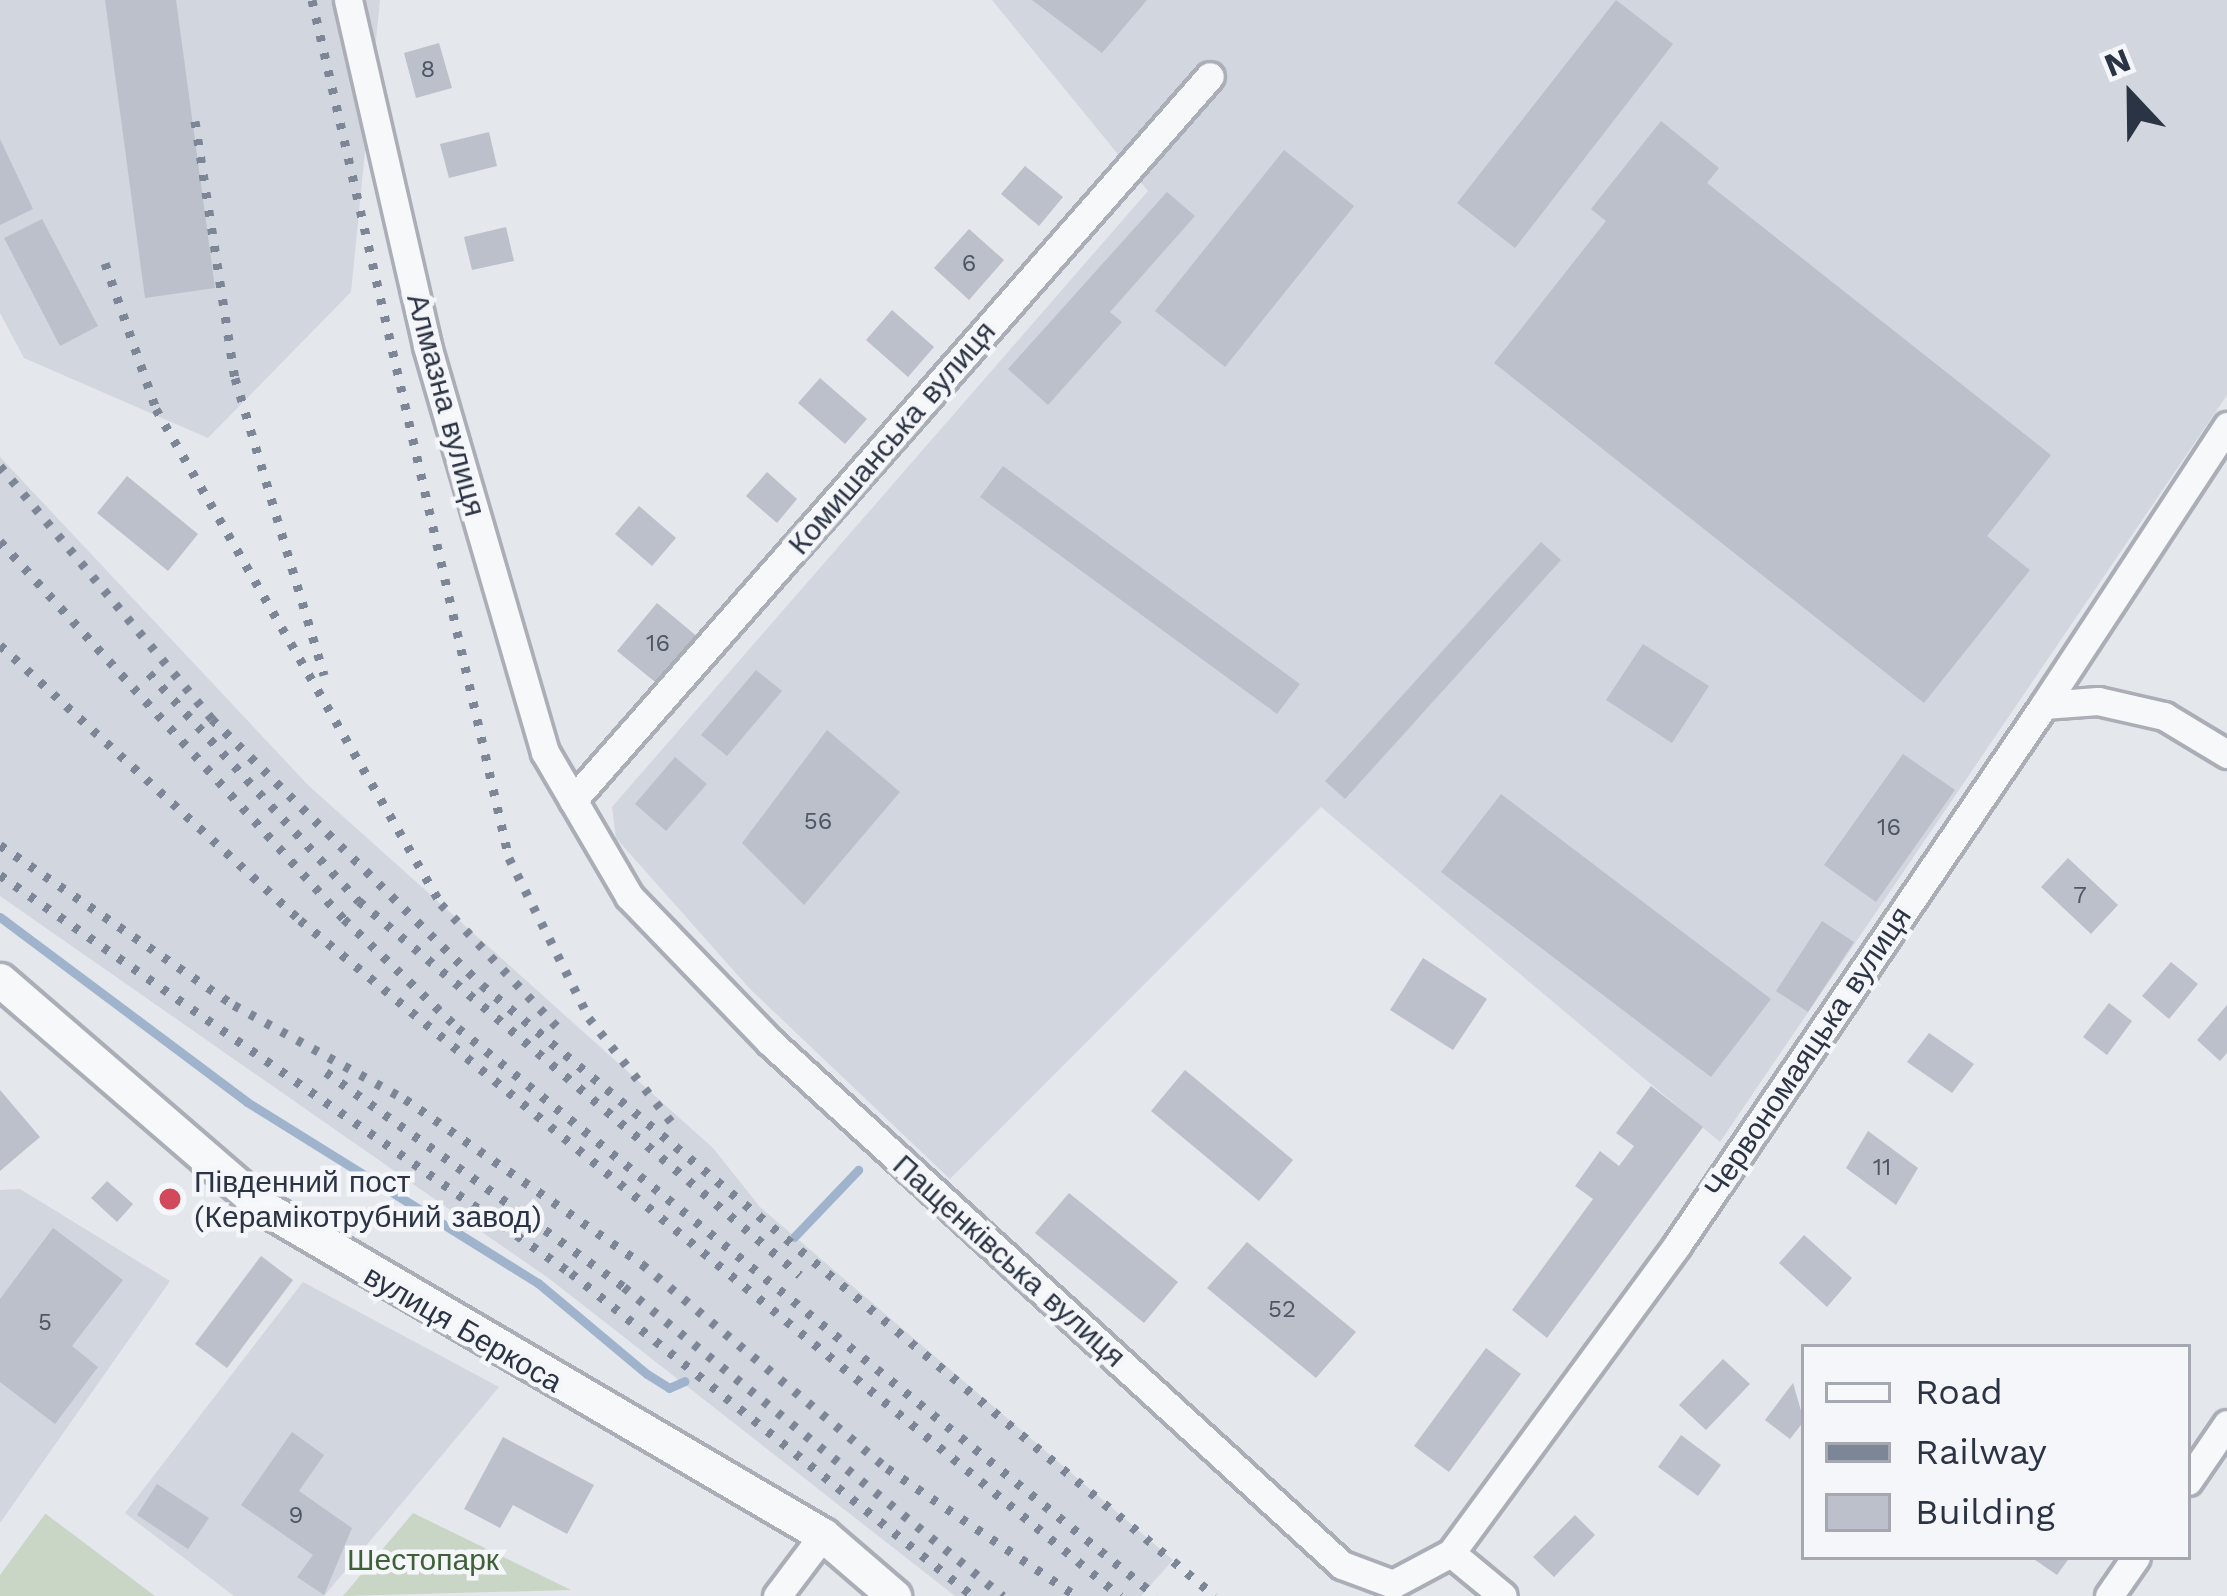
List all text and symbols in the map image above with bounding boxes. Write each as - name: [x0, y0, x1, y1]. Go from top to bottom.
- north arrow: [2071, 36, 2191, 156]
- text: N: [2099, 40, 2136, 85]
- house number: 8: [421, 56, 435, 84]
- house number: 6: [962, 250, 976, 278]
- street label: Алмазна вулиця: [399, 290, 493, 520]
- street label: Комишанська вулиця: [781, 314, 1003, 562]
- house number: 16: [646, 630, 670, 658]
- house number: 56: [804, 808, 832, 836]
- house number: 16: [1877, 814, 1901, 842]
- house number: 7: [2073, 882, 2087, 910]
- street label: Червономаяцька вулиця: [1697, 900, 1919, 1204]
- street label: Пащенківська вулиця: [886, 1147, 1132, 1375]
- house number: 11: [1873, 1154, 1891, 1182]
- place label: Південний пост (Керамікотрубний завод): [194, 1164, 542, 1234]
- marker: Південний пост (Керамікотрубний завод): [157, 1186, 183, 1212]
- street label: вулиця Беркоса: [358, 1258, 568, 1400]
- house number: 52: [1268, 1296, 1296, 1324]
- house number: 5: [38, 1309, 52, 1337]
- legend: [1801, 1344, 2191, 1560]
- text: Road: [1915, 1371, 2003, 1413]
- text: Railway: [1915, 1431, 2047, 1473]
- text: Building: [1915, 1491, 2055, 1533]
- house number: 9: [289, 1502, 303, 1530]
- park label: Шестопарк: [347, 1542, 499, 1578]

